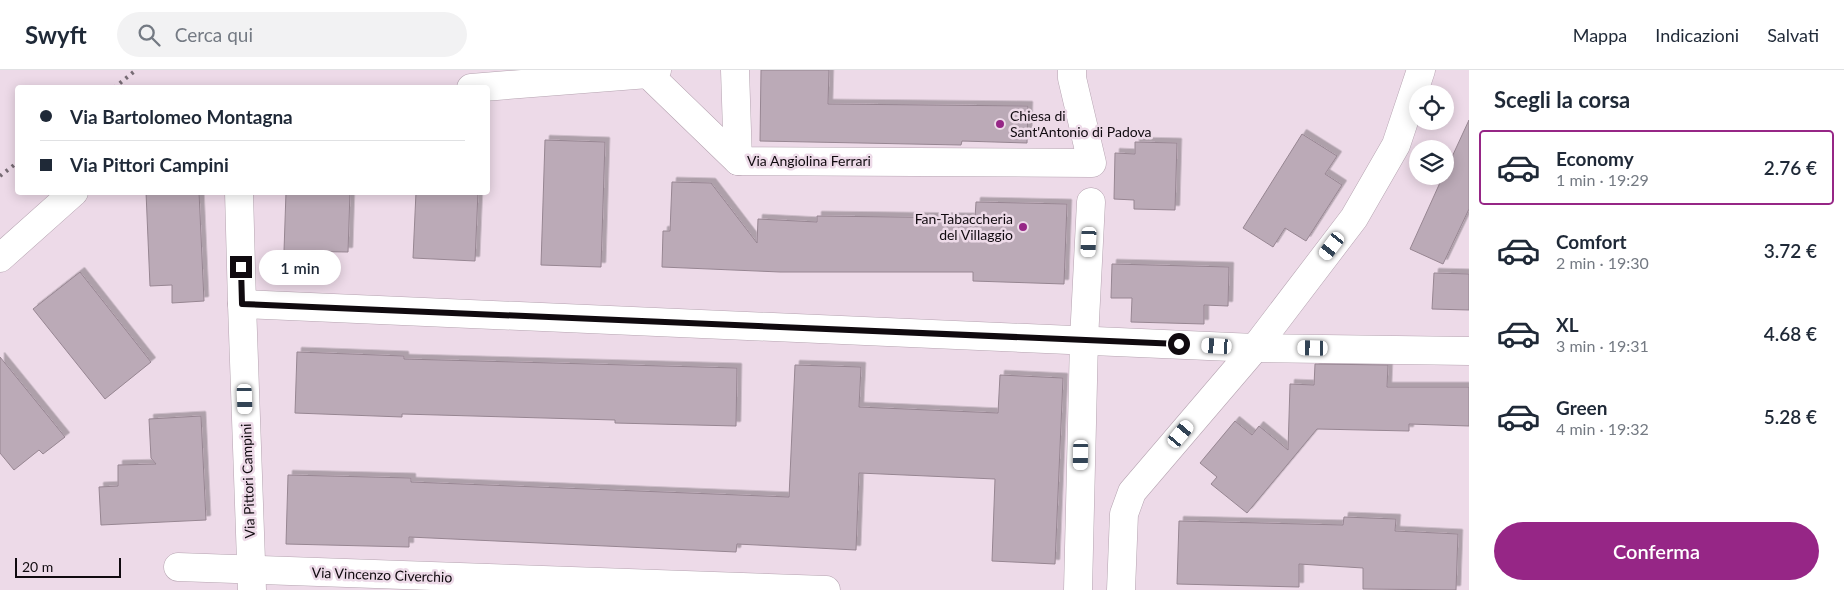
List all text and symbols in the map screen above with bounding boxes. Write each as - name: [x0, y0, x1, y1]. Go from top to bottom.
- search box: [117, 12, 467, 57]
- text: Swyft: [25, 20, 87, 49]
- icon: search: [135, 21, 163, 49]
- text: Cerca qui: [175, 23, 253, 46]
- text: Mappa: [1573, 24, 1627, 46]
- text: Indicazioni: [1655, 24, 1739, 46]
- text: Salvati: [1767, 24, 1819, 46]
- map controls: [1409, 85, 1454, 185]
- button: locate: [1409, 85, 1454, 130]
- text: Scegli la corsa: [1494, 86, 1630, 113]
- text: Via Bartolomeo Montagna: [70, 105, 293, 128]
- place label: Chiesa di Sant'Antonio di Padova: [1010, 107, 1152, 140]
- marker: Chiesa di Sant'Antonio di Padova: [994, 118, 1006, 130]
- button: layers: [1409, 140, 1454, 185]
- icon: car: [1496, 145, 1541, 190]
- text: Economy: [1556, 147, 1634, 170]
- street label: Via Angiolina Ferrari: [747, 152, 871, 169]
- text: Via Pittori Campini: [70, 153, 229, 176]
- text: 2.76 €: [1764, 156, 1817, 179]
- text: 1 min · 19:29: [1556, 170, 1649, 189]
- place label: Fan-Tabaccheria del Villaggio: [915, 210, 1013, 243]
- marker: Fan-Tabaccheria del Villaggio: [1017, 221, 1029, 233]
- car: [1080, 227, 1097, 257]
- icon: car: [1496, 228, 1541, 273]
- car: [1316, 230, 1347, 262]
- text: Comfort: [1556, 230, 1627, 253]
- text: 3.72 €: [1764, 239, 1817, 262]
- callout: 1 min: [258, 250, 341, 284]
- text: 2 min · 19:30: [1556, 253, 1649, 272]
- route end: [230, 256, 252, 278]
- text: 1 min: [280, 258, 320, 277]
- icon: car: [1496, 311, 1541, 356]
- text: XL: [1556, 313, 1579, 336]
- text: 4.68 €: [1764, 322, 1817, 345]
- route start: [1168, 333, 1190, 355]
- text: 3 min · 19:31: [1556, 336, 1649, 355]
- car: [1201, 338, 1232, 354]
- car: [1297, 340, 1328, 356]
- car: [236, 384, 253, 414]
- icon: car: [1496, 394, 1541, 439]
- text: Green: [1556, 396, 1607, 419]
- text: 5.28 €: [1764, 405, 1817, 428]
- car: [1165, 418, 1196, 450]
- text: 4 min · 19:32: [1556, 419, 1649, 438]
- street label: Via Pittori Campini: [237, 423, 258, 539]
- car: [1073, 440, 1088, 470]
- button: Conferma: [1494, 522, 1819, 580]
- scale bar: [15, 555, 121, 578]
- text: 20 m: [22, 558, 53, 575]
- street label: Via Vincenzo Civerchio: [311, 564, 453, 585]

